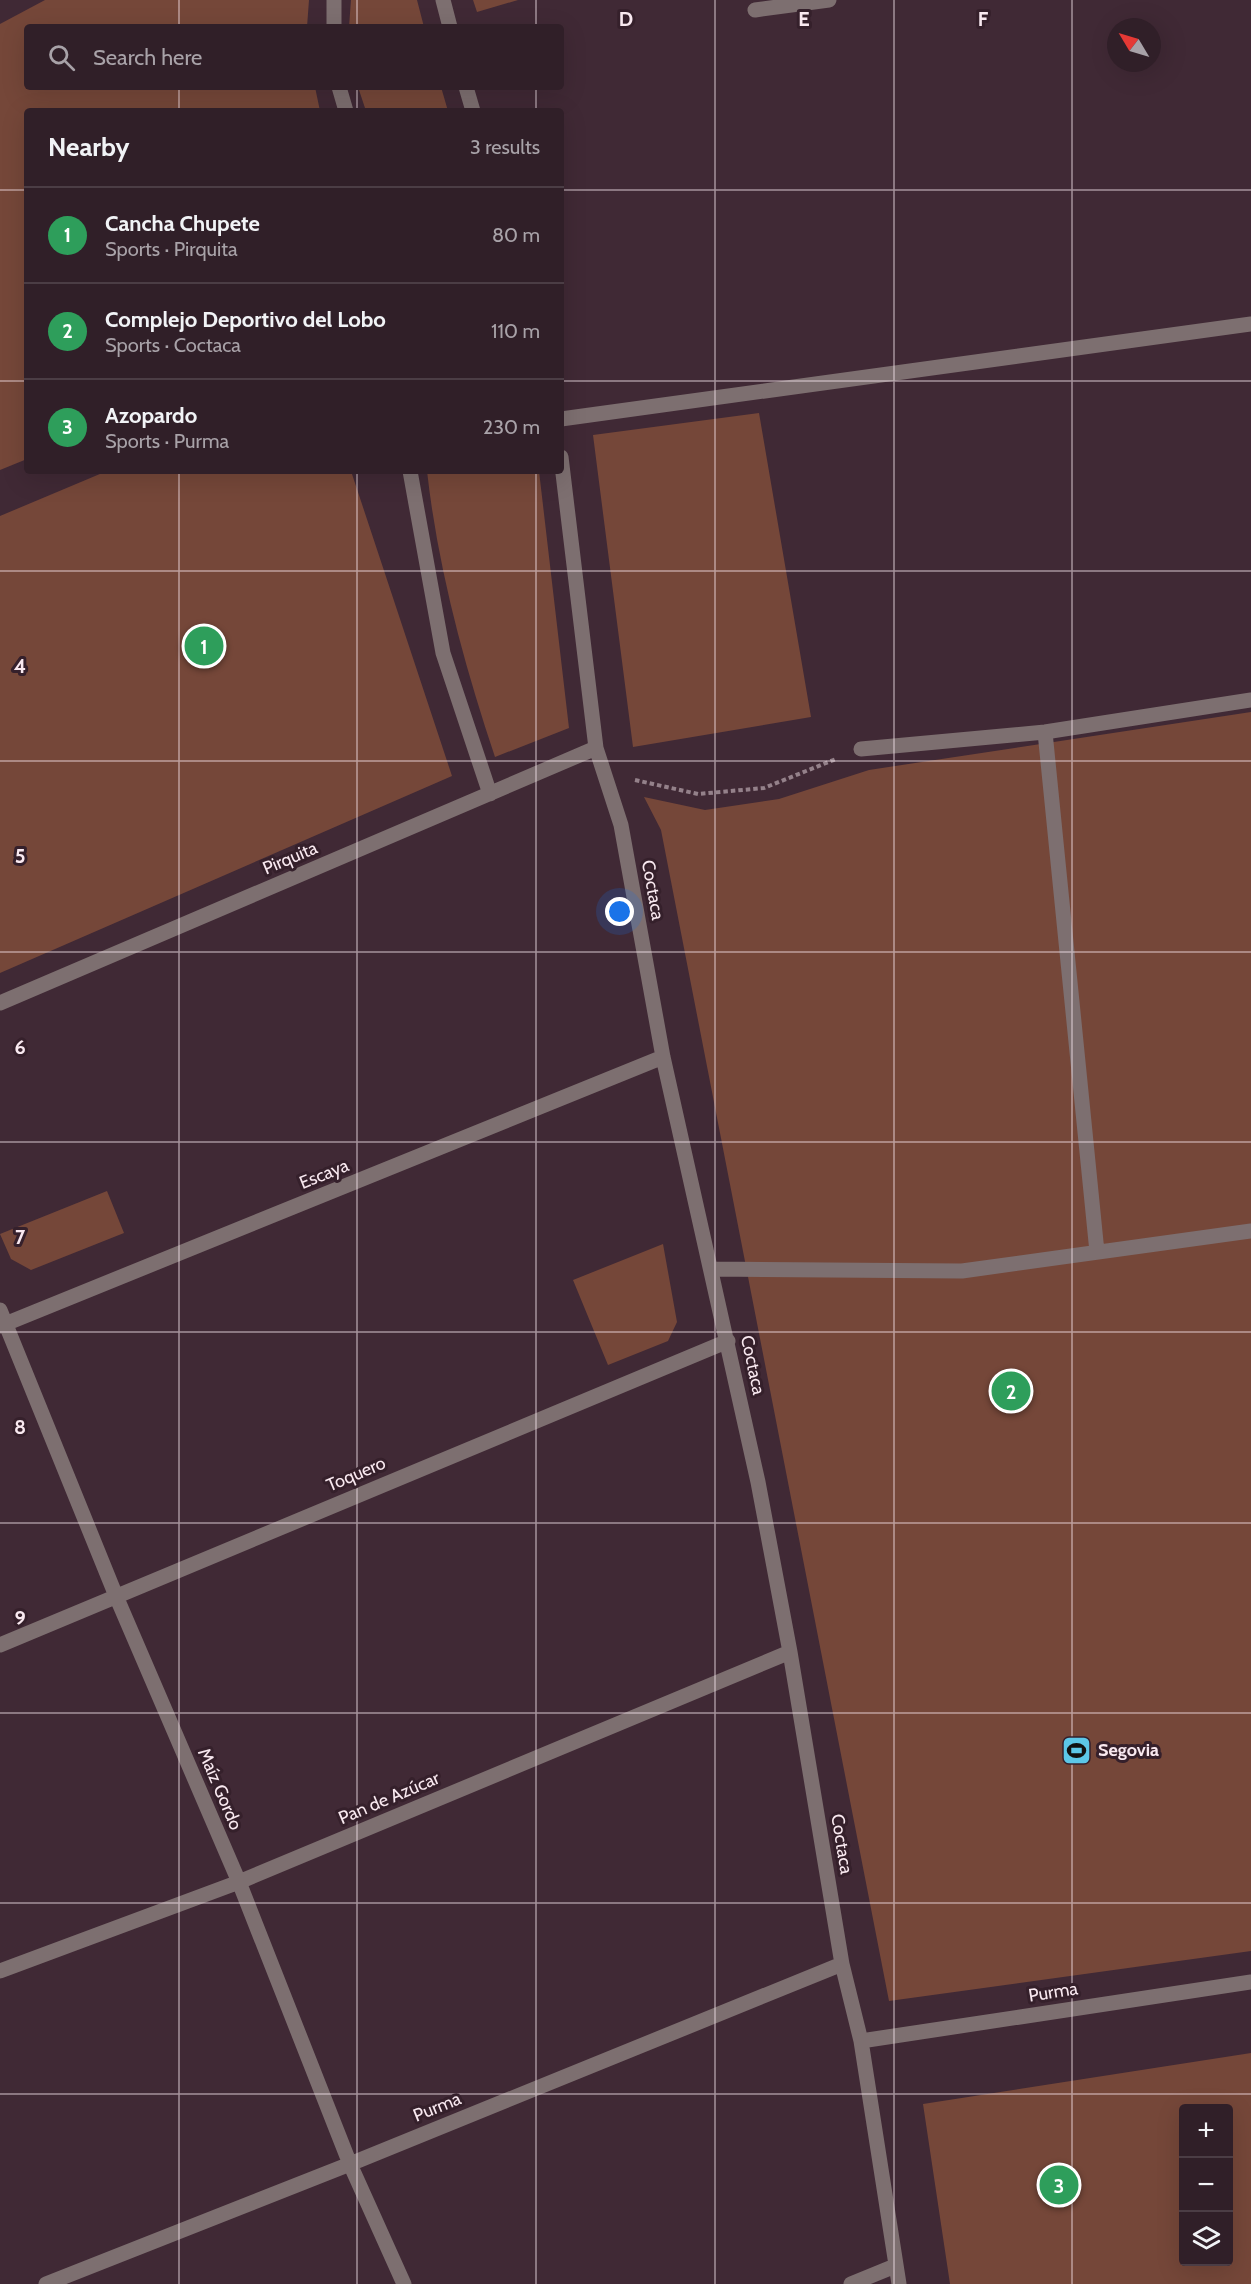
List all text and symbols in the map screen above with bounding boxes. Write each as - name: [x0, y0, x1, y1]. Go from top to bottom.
- text: D: [619, 7, 633, 31]
- text: E: [798, 7, 810, 31]
- text: F: [978, 7, 989, 31]
- north arrow: [1107, 18, 1161, 72]
- search box: [24, 24, 564, 90]
- icon: search: [45, 41, 78, 74]
- text: Search here: [93, 44, 202, 71]
- text: Nearby: [48, 131, 129, 163]
- text: 3 results: [470, 135, 540, 159]
- text: Cancha Chupete: [105, 210, 260, 237]
- text: 1: [64, 223, 71, 247]
- text: 80 m: [492, 223, 540, 247]
- text: Sports · Pirquita: [105, 237, 238, 261]
- text: Complejo Deportivo del Lobo: [105, 306, 386, 333]
- text: 2: [62, 319, 73, 343]
- text: 110 m: [491, 319, 540, 343]
- text: Sports · Coctaca: [105, 333, 241, 357]
- text: Azopardo: [105, 402, 197, 429]
- text: 3: [62, 415, 73, 439]
- text: 230 m: [483, 415, 540, 439]
- text: Sports · Purma: [105, 429, 229, 453]
- pin: 1: [184, 624, 224, 668]
- text: 4: [14, 654, 26, 678]
- street label: Pirquita: [259, 837, 321, 879]
- text: 5: [15, 844, 25, 868]
- street label: Coctaca: [637, 858, 669, 922]
- your location: [605, 897, 634, 926]
- text: 6: [14, 1035, 26, 1059]
- street label: Escaya: [296, 1154, 352, 1194]
- text: 7: [15, 1225, 26, 1249]
- street label: Coctaca: [736, 1333, 770, 1397]
- pin: 2: [992, 1368, 1030, 1414]
- text: 8: [14, 1415, 26, 1439]
- street label: Toquero: [323, 1452, 389, 1496]
- text: 9: [14, 1606, 26, 1630]
- sports icon: Segovia: [1061, 1734, 1093, 1766]
- place label: Segovia: [1098, 1739, 1159, 1761]
- street label: Maíz Gordo: [193, 1745, 247, 1833]
- street label: Pan de Azúcar: [335, 1767, 443, 1829]
- street label: Coctaca: [826, 1812, 858, 1876]
- street label: Purma: [1027, 1977, 1080, 2007]
- street label: Purma: [410, 2087, 465, 2127]
- map controls: [1179, 2104, 1233, 2266]
- button: +: [1179, 2104, 1233, 2158]
- button: −: [1179, 2158, 1233, 2212]
- pin: 3: [1040, 2162, 1078, 2208]
- button: layers: [1179, 2212, 1233, 2266]

